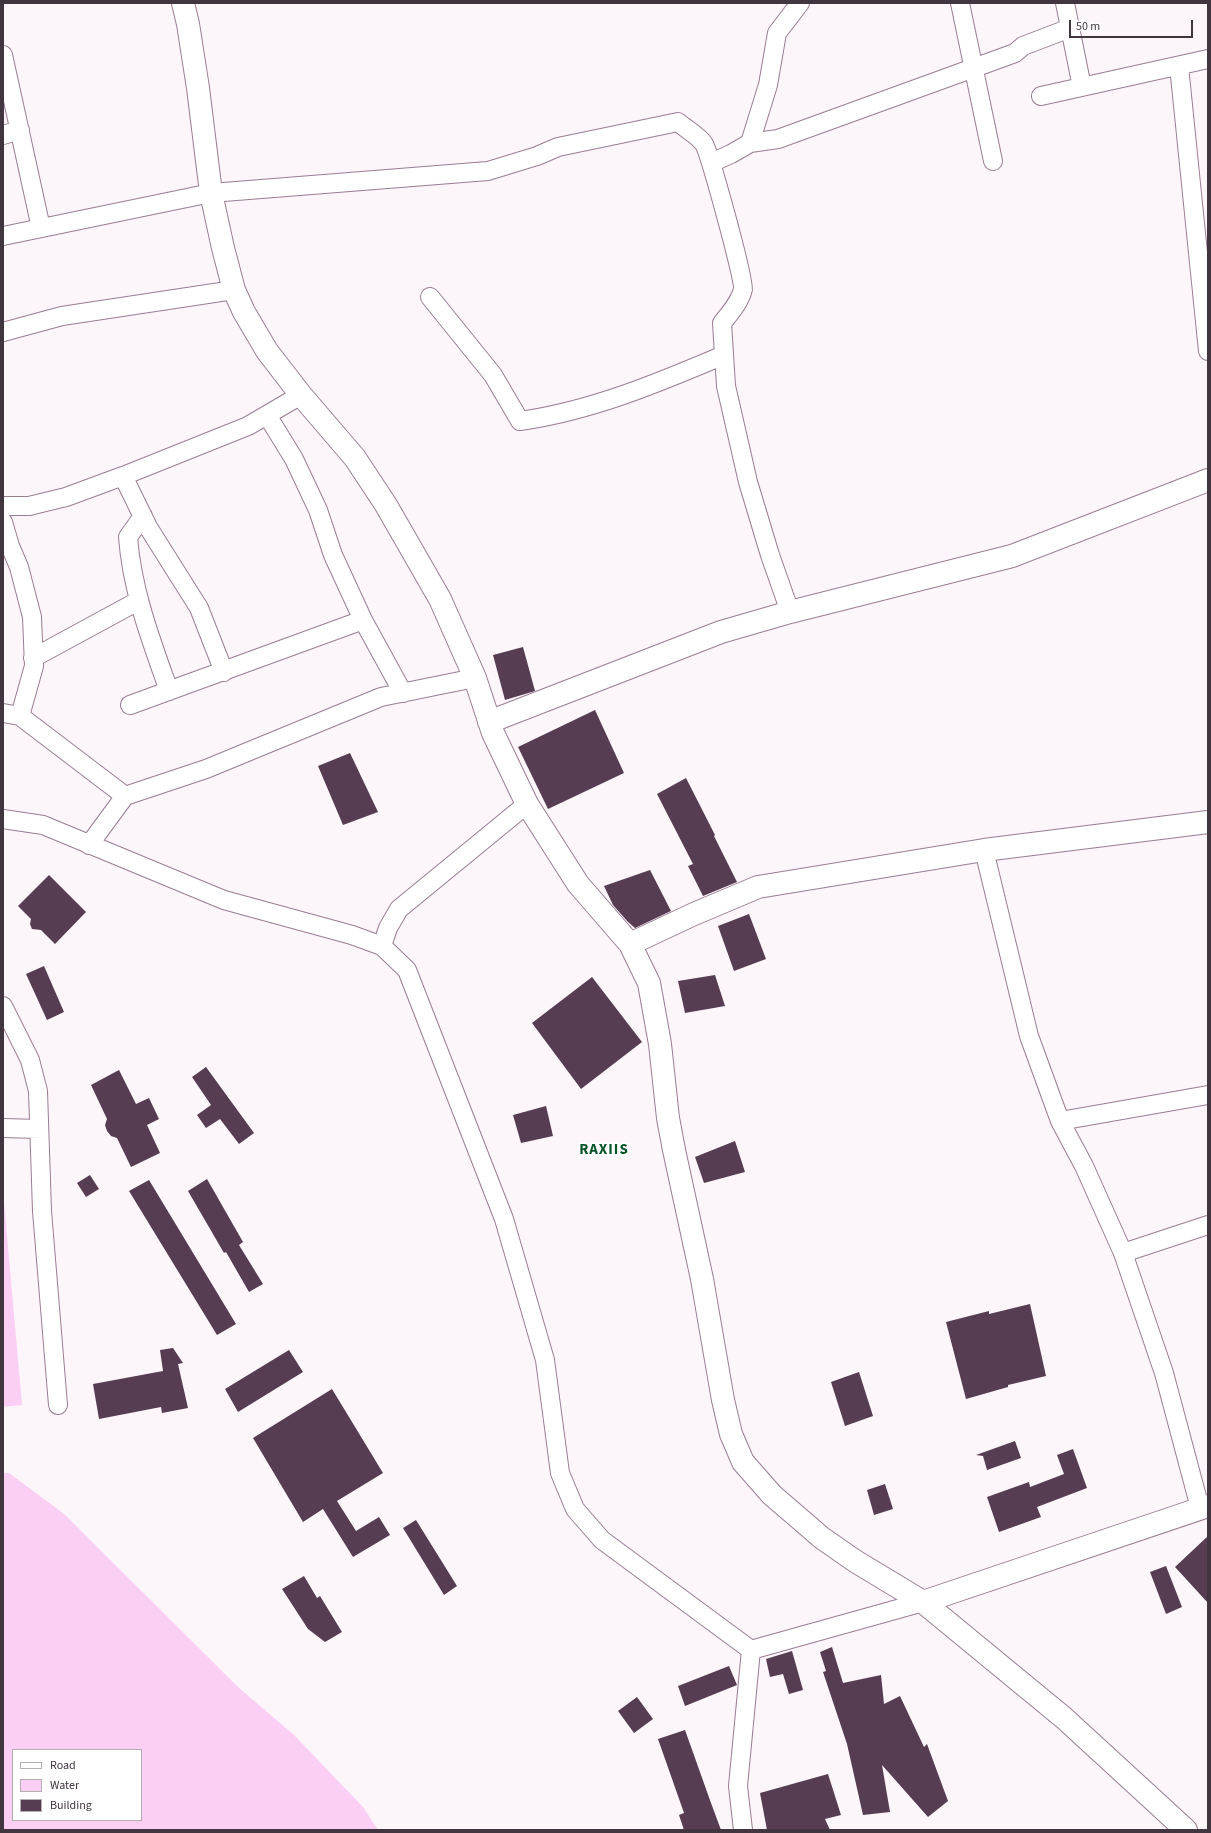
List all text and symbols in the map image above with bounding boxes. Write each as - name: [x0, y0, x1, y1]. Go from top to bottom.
- scale bar: [1071, 12, 1195, 38]
- text: 50 m: [1076, 18, 1100, 35]
- district label: RAXIIS: [579, 1142, 629, 1160]
- legend: [12, 1749, 142, 1821]
- text: Road: [50, 1757, 76, 1774]
- text: Water: [50, 1777, 79, 1794]
- text: Building: [50, 1797, 92, 1814]

